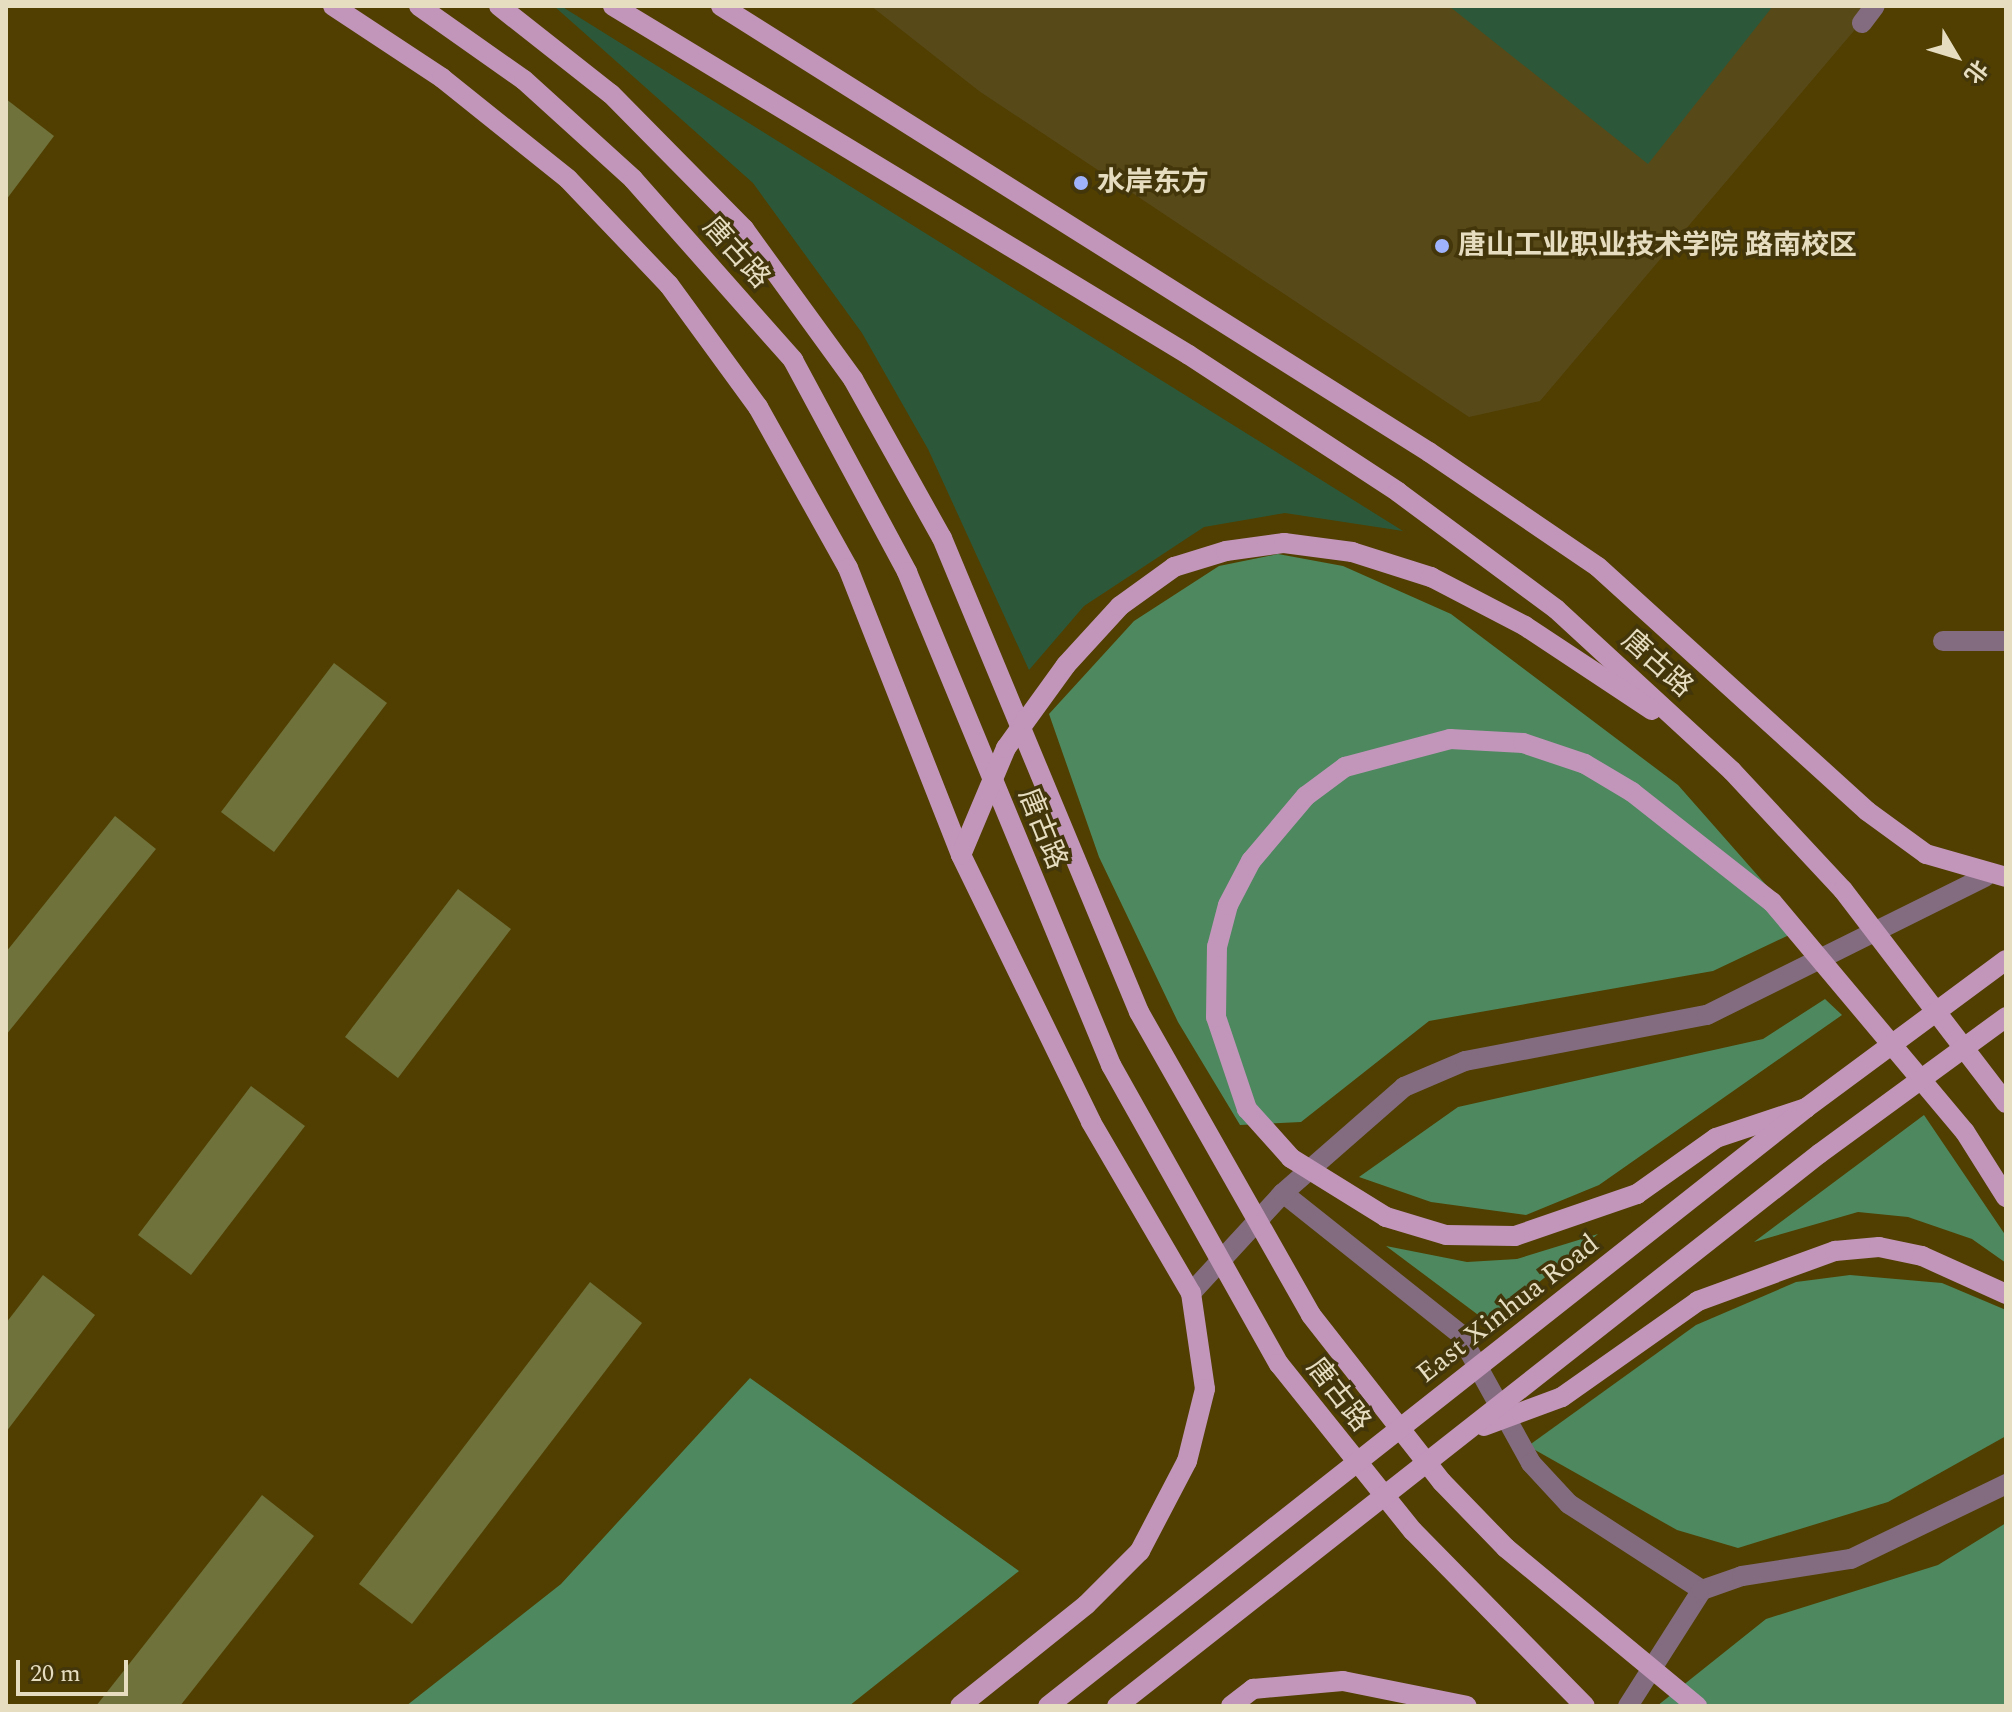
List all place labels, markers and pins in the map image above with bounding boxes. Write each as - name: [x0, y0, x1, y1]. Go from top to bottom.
- place label: 水岸东方: [1097, 166, 1209, 200]
- marker: 水岸东方: [1072, 174, 1090, 192]
- place label: 唐山工业职业技术学院 路南校区: [1458, 229, 1857, 263]
- marker: 唐山工业职业技术学院 路南校区: [1433, 237, 1451, 255]

